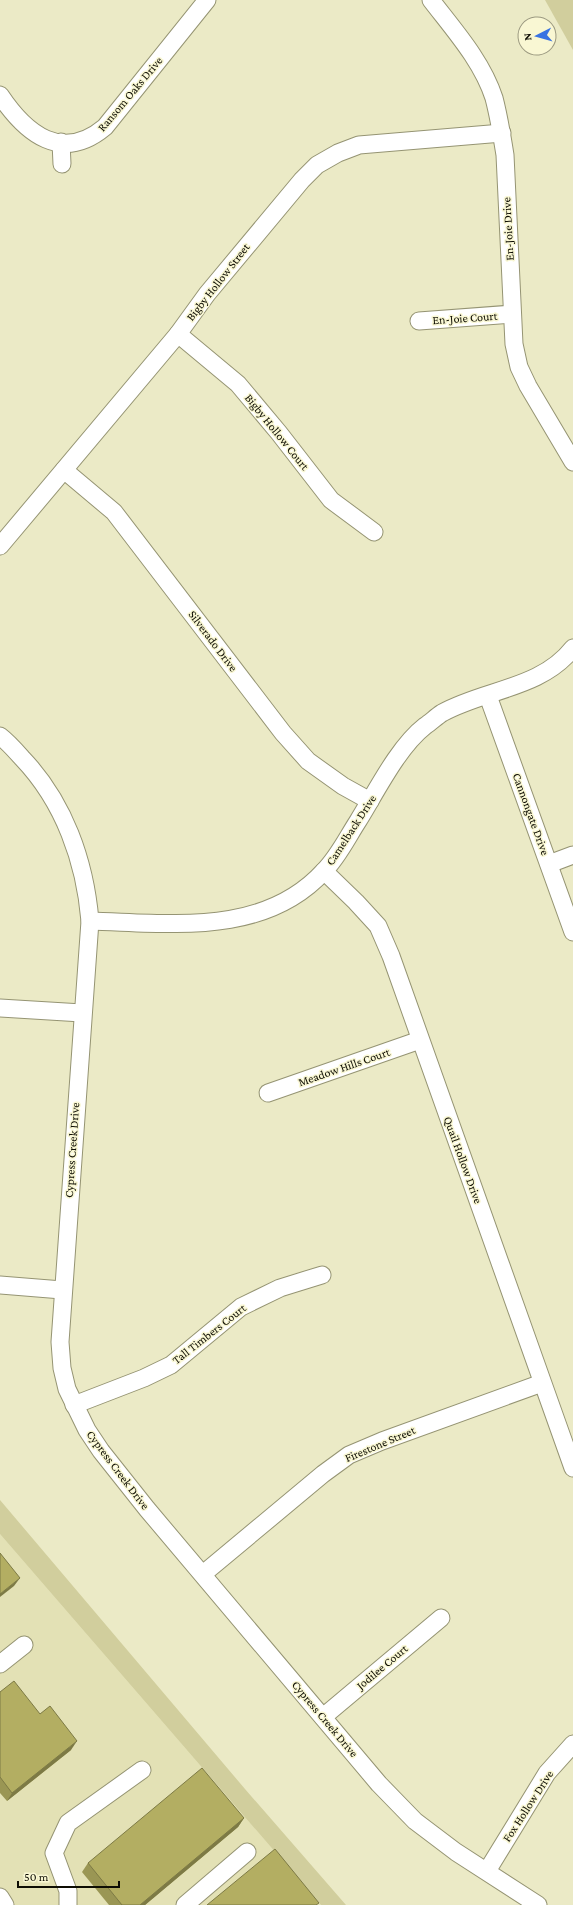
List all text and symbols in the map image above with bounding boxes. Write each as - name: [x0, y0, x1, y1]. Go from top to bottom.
- north arrow: [517, 16, 557, 56]
- text: N: [521, 32, 533, 41]
- street label: Ransom Oaks Drive: [95, 54, 165, 134]
- street label: En-Joie Drive: [499, 197, 517, 261]
- street label: Bigby Hollow Street: [183, 240, 253, 324]
- street label: En-Joie Court: [432, 309, 499, 327]
- street label: Bigby Hollow Court: [242, 391, 313, 474]
- street label: Silverado Drive: [185, 608, 241, 674]
- street label: Cannongate Drive: [510, 771, 552, 857]
- street label: Camelback Drive: [323, 792, 379, 868]
- street label: Meadow Hills Court: [296, 1044, 393, 1089]
- street label: Cypress Creek Drive: [62, 1102, 82, 1198]
- street label: Quail Hollow Drive: [441, 1115, 485, 1205]
- street label: Tall Timbers Court: [169, 1300, 249, 1367]
- street label: Firestone Street: [343, 1423, 418, 1465]
- street label: Cypress Creek Drive: [84, 1428, 152, 1512]
- street label: Jodilee Court: [353, 1641, 411, 1693]
- street label: Cypress Creek Drive: [289, 1678, 361, 1760]
- street label: Fox Hollow Drive: [500, 1768, 556, 1844]
- scale bar: [18, 1863, 119, 1889]
- text: 50 m: [24, 1870, 49, 1884]

